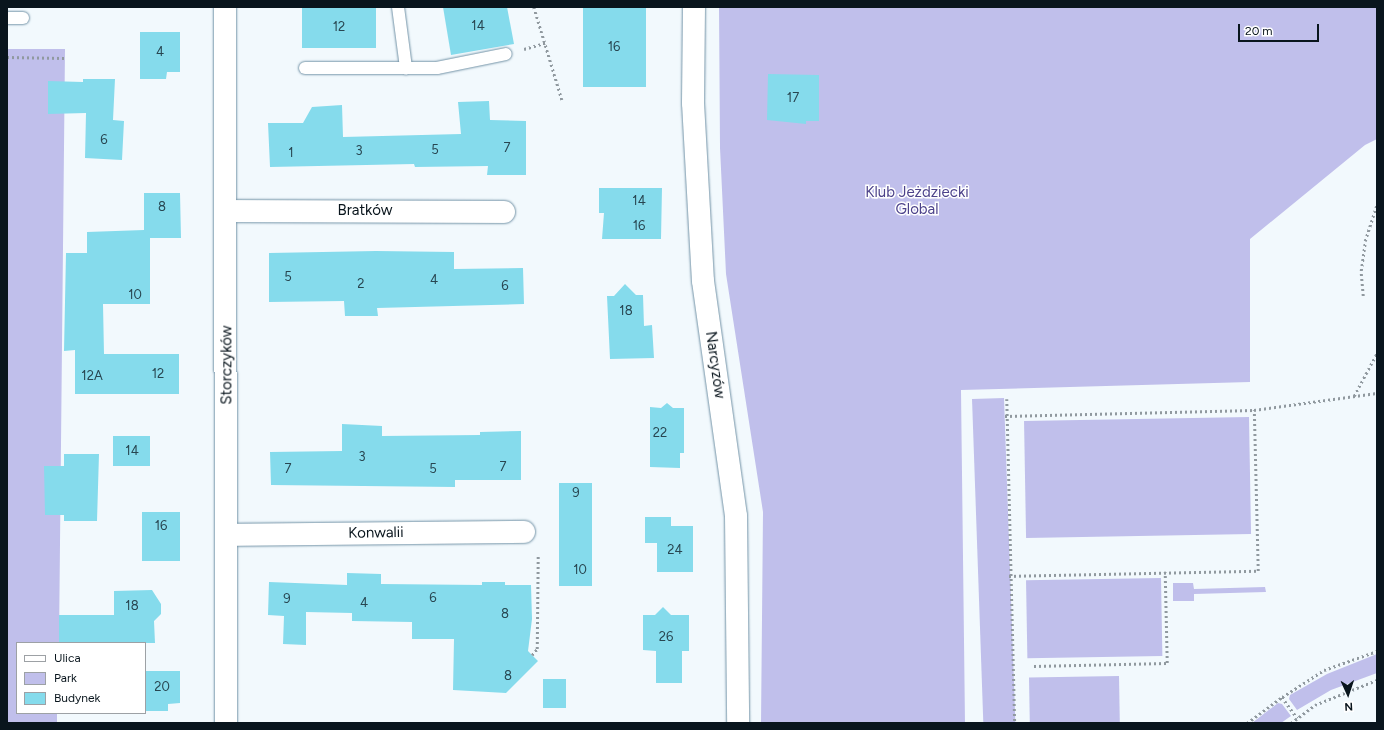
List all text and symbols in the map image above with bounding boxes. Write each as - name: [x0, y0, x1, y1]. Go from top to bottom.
- scale bar: [1240, 16, 1321, 42]
- house number: 14: [471, 18, 485, 34]
- house number: 12: [333, 19, 345, 35]
- text: 20 m: [1245, 24, 1273, 38]
- house number: 16: [608, 39, 620, 55]
- house number: 4: [156, 44, 164, 60]
- house number: 17: [787, 90, 799, 106]
- house number: 6: [100, 132, 108, 148]
- house number: 7: [504, 140, 510, 156]
- house number: 5: [431, 142, 439, 158]
- house number: 3: [355, 143, 363, 159]
- house number: 1: [288, 145, 294, 161]
- park label: Klub Jeżdziecki Global: [865, 183, 969, 218]
- house number: 14: [632, 193, 646, 209]
- house number: 8: [158, 199, 166, 215]
- street label: Bratków: [338, 202, 392, 220]
- house number: 16: [633, 218, 645, 234]
- house number: 5: [284, 269, 292, 285]
- house number: 4: [430, 272, 438, 288]
- house number: 2: [357, 276, 365, 292]
- house number: 6: [501, 278, 509, 294]
- house number: 10: [128, 287, 142, 303]
- house number: 18: [619, 303, 633, 319]
- street label: Storczyków: [218, 325, 236, 405]
- street label: Narcyzów: [701, 330, 729, 400]
- house number: 12: [152, 366, 164, 382]
- house number: 12A: [81, 368, 103, 384]
- house number: 22: [653, 425, 667, 441]
- house number: 14: [125, 443, 139, 459]
- house number: 3: [358, 449, 366, 465]
- house number: 7: [500, 459, 506, 475]
- house number: 7: [285, 461, 291, 477]
- house number: 5: [429, 461, 437, 477]
- house number: 9: [572, 485, 580, 501]
- house number: 16: [155, 518, 167, 534]
- street label: Konwalii: [348, 524, 404, 542]
- house number: 24: [667, 542, 683, 558]
- house number: 10: [573, 562, 587, 578]
- house number: 6: [429, 590, 437, 606]
- house number: 9: [283, 591, 291, 607]
- house number: 4: [360, 595, 368, 611]
- house number: 18: [125, 598, 139, 614]
- house number: 8: [501, 606, 509, 622]
- house number: 26: [659, 629, 673, 645]
- legend: [16, 642, 146, 714]
- text: Ulica: [54, 651, 81, 665]
- house number: 8: [504, 668, 512, 684]
- text: Park: [54, 671, 77, 685]
- north arrow: [1328, 674, 1368, 714]
- house number: 20: [154, 679, 170, 695]
- text: Budynek: [54, 691, 100, 705]
- text: N: [1344, 700, 1353, 713]

